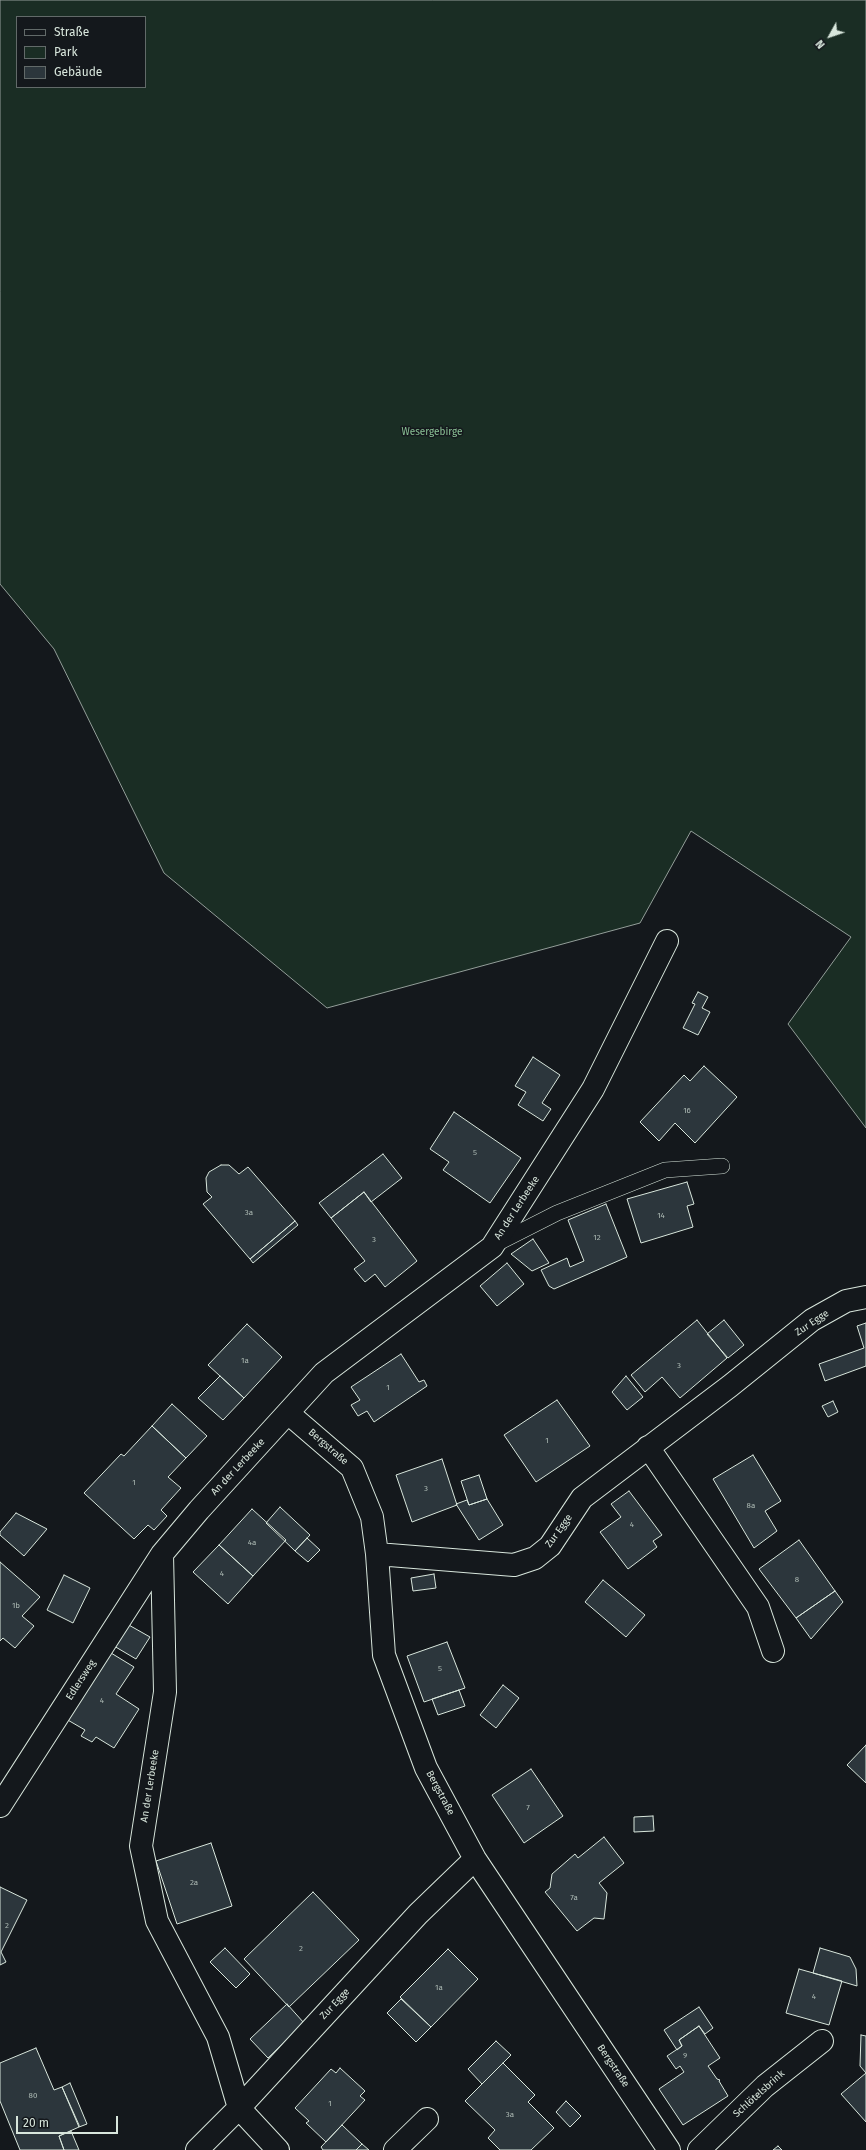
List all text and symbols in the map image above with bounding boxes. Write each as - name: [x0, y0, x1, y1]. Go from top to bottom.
- legend: [16, 16, 146, 88]
- north arrow: [810, 16, 850, 56]
- text: Straße: [54, 25, 89, 39]
- text: N: [813, 37, 828, 51]
- text: Park: [54, 45, 78, 59]
- text: Gebäude: [54, 65, 102, 79]
- park label: Wesergebirge: [402, 426, 462, 438]
- house number: 16: [683, 1106, 691, 1116]
- house number: 5: [473, 1148, 477, 1158]
- street label: An der Lerbeeke: [492, 1174, 542, 1242]
- house number: 3a: [245, 1208, 253, 1218]
- house number: 14: [657, 1211, 665, 1221]
- house number: 12: [593, 1233, 601, 1243]
- house number: 3: [372, 1235, 376, 1245]
- street label: Zur Egge: [793, 1307, 831, 1339]
- house number: 1a: [241, 1356, 249, 1366]
- house number: 3: [677, 1361, 681, 1371]
- house number: 1: [386, 1383, 390, 1393]
- street label: Bergstraße: [306, 1426, 350, 1468]
- street label: An der Lerbeeke: [209, 1436, 267, 1498]
- house number: 1: [545, 1436, 549, 1446]
- house number: 1: [132, 1478, 136, 1488]
- house number: 3: [424, 1484, 428, 1494]
- house number: 8a: [747, 1501, 755, 1511]
- street label: Zur Egge: [543, 1512, 575, 1550]
- house number: 4: [630, 1520, 634, 1530]
- house number: 4a: [248, 1538, 256, 1548]
- house number: 4: [220, 1569, 224, 1579]
- house number: 8: [795, 1575, 799, 1585]
- house number: 1b: [12, 1601, 20, 1611]
- street label: Edlersweg: [64, 1658, 98, 1702]
- house number: 5: [438, 1664, 442, 1674]
- house number: 4: [100, 1696, 104, 1706]
- street label: An der Lerbeeke: [138, 1749, 162, 1823]
- street label: Bergstraße: [423, 1769, 457, 1817]
- house number: 7: [526, 1803, 530, 1813]
- house number: 2a: [190, 1878, 198, 1888]
- house number: 7a: [570, 1893, 578, 1903]
- house number: 2: [5, 1921, 9, 1931]
- house number: 2: [299, 1944, 303, 1954]
- house number: 1a: [435, 1983, 443, 1993]
- street label: Zur Egge: [318, 1986, 352, 2022]
- house number: 4: [812, 1992, 816, 2002]
- street label: Bergstraße: [594, 2042, 632, 2090]
- house number: 9: [683, 2051, 687, 2061]
- street label: Schlötelsbrink: [731, 2068, 787, 2120]
- house number: 80: [29, 2091, 37, 2101]
- house number: 1: [328, 2099, 332, 2109]
- scale bar: [18, 2108, 120, 2134]
- house number: 3a: [506, 2110, 514, 2120]
- text: 20 m: [23, 2116, 49, 2130]

